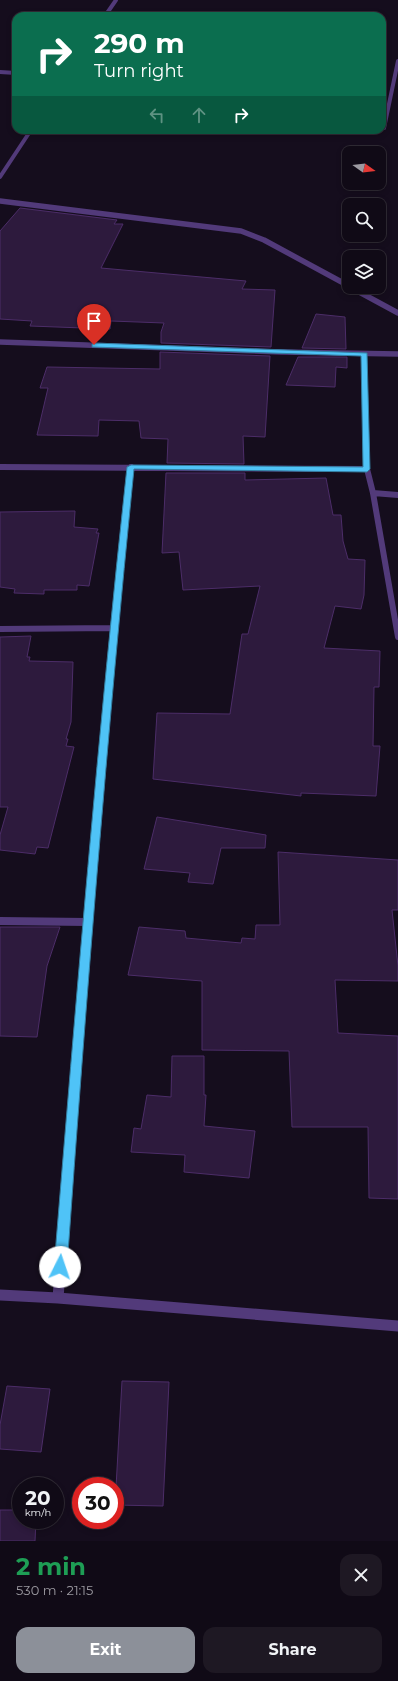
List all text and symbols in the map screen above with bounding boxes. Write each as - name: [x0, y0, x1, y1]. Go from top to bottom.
- text: 290 m: [94, 26, 185, 60]
- icon: right: [28, 28, 80, 80]
- text: Turn right: [94, 60, 184, 82]
- icon: left: [146, 104, 168, 126]
- icon: ahead: [188, 104, 210, 126]
- icon: right: [230, 104, 252, 126]
- north arrow: [342, 146, 386, 190]
- map controls: [342, 146, 386, 294]
- button: search: [342, 198, 386, 242]
- button: layers: [342, 250, 386, 294]
- pin: [77, 304, 111, 345]
- icon: arrive: [83, 310, 105, 332]
- position arrow: [39, 1246, 81, 1288]
- speed limit sign: 30: [72, 1477, 124, 1529]
- text: 20: [25, 1486, 51, 1510]
- text: km/h: [25, 1506, 51, 1519]
- text: 2 min: [16, 1552, 86, 1581]
- button: close: [340, 1554, 382, 1596]
- text: 530 m · 21:15: [16, 1582, 93, 1598]
- button: Exit: [16, 1627, 195, 1673]
- button: Share: [203, 1627, 382, 1673]

